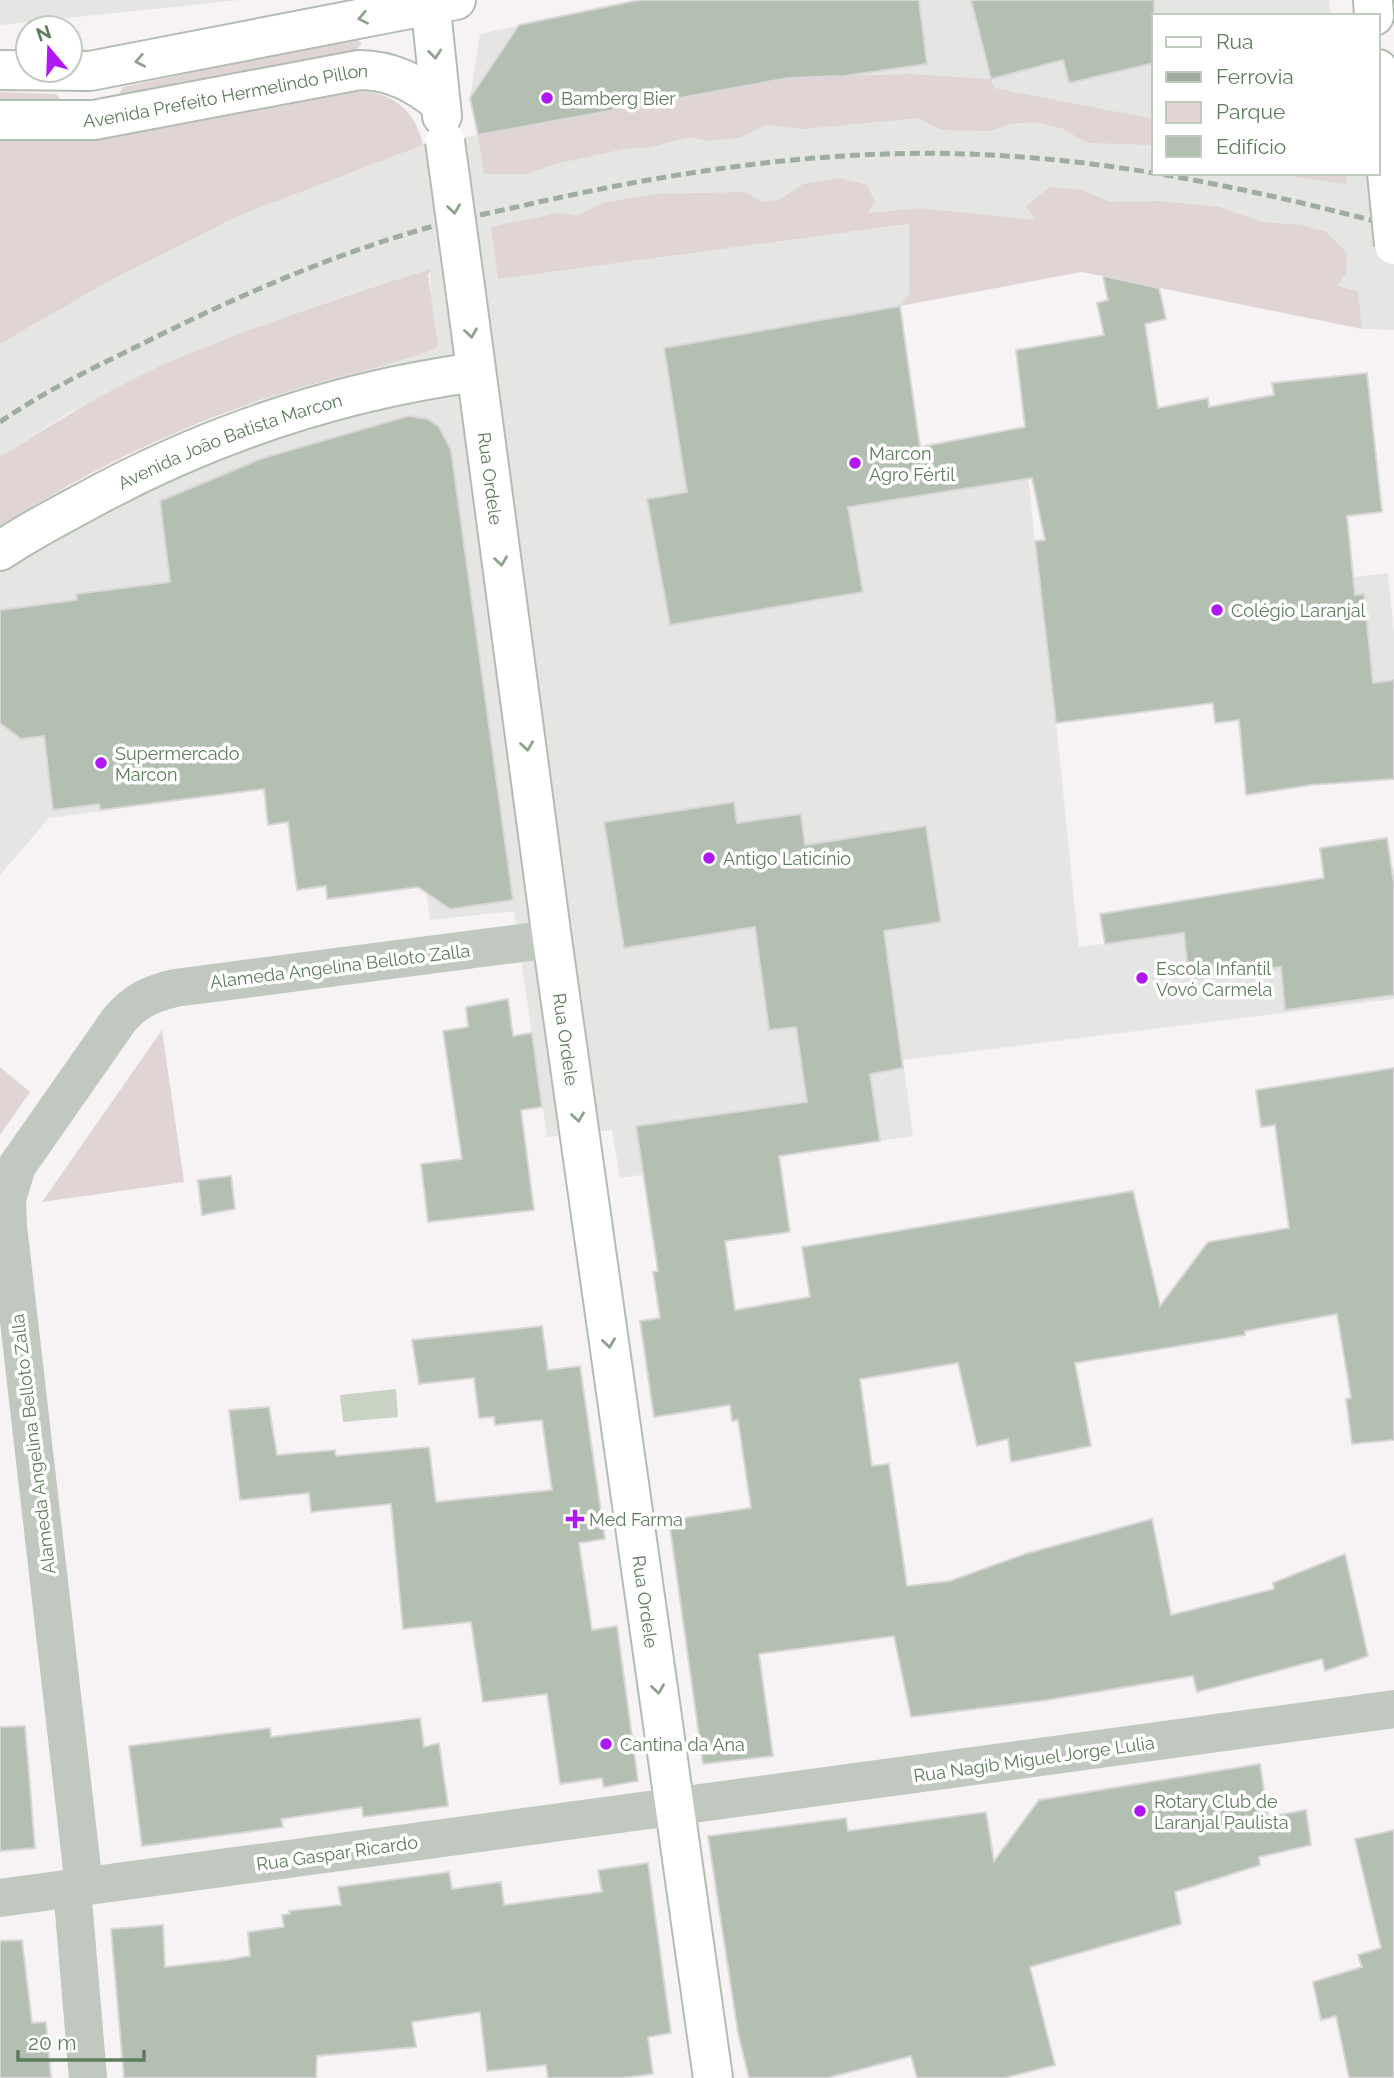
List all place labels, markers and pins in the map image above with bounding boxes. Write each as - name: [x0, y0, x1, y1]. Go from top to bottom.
- place label: Bamberg Bier: [561, 88, 676, 109]
- marker: Bamberg Bier: [539, 90, 555, 106]
- place label: Marcon Agro Fértil: [869, 443, 955, 485]
- marker: Marcon Agro Fértil: [847, 455, 863, 471]
- place label: Colégio Laranjal: [1231, 600, 1366, 621]
- marker: Colégio Laranjal: [1209, 602, 1225, 618]
- place label: Supermercado Marcon: [115, 743, 240, 785]
- marker: Supermercado Marcon: [93, 755, 109, 771]
- place label: Antigo Laticínio: [723, 848, 851, 869]
- marker: Antigo Laticínio: [701, 850, 717, 866]
- place label: Escola Infantil Vovó Carmela: [1156, 958, 1272, 1000]
- marker: Escola Infantil Vovó Carmela: [1134, 970, 1150, 986]
- place label: Med Farma: [589, 1509, 683, 1530]
- marker: Med Farma: [567, 1511, 583, 1527]
- place label: Cantina da Ana: [620, 1734, 745, 1755]
- marker: Cantina da Ana: [598, 1736, 614, 1752]
- place label: Rotary Club de Laranjal Paulista: [1154, 1791, 1289, 1833]
- marker: Rotary Club de Laranjal Paulista: [1132, 1803, 1148, 1819]

